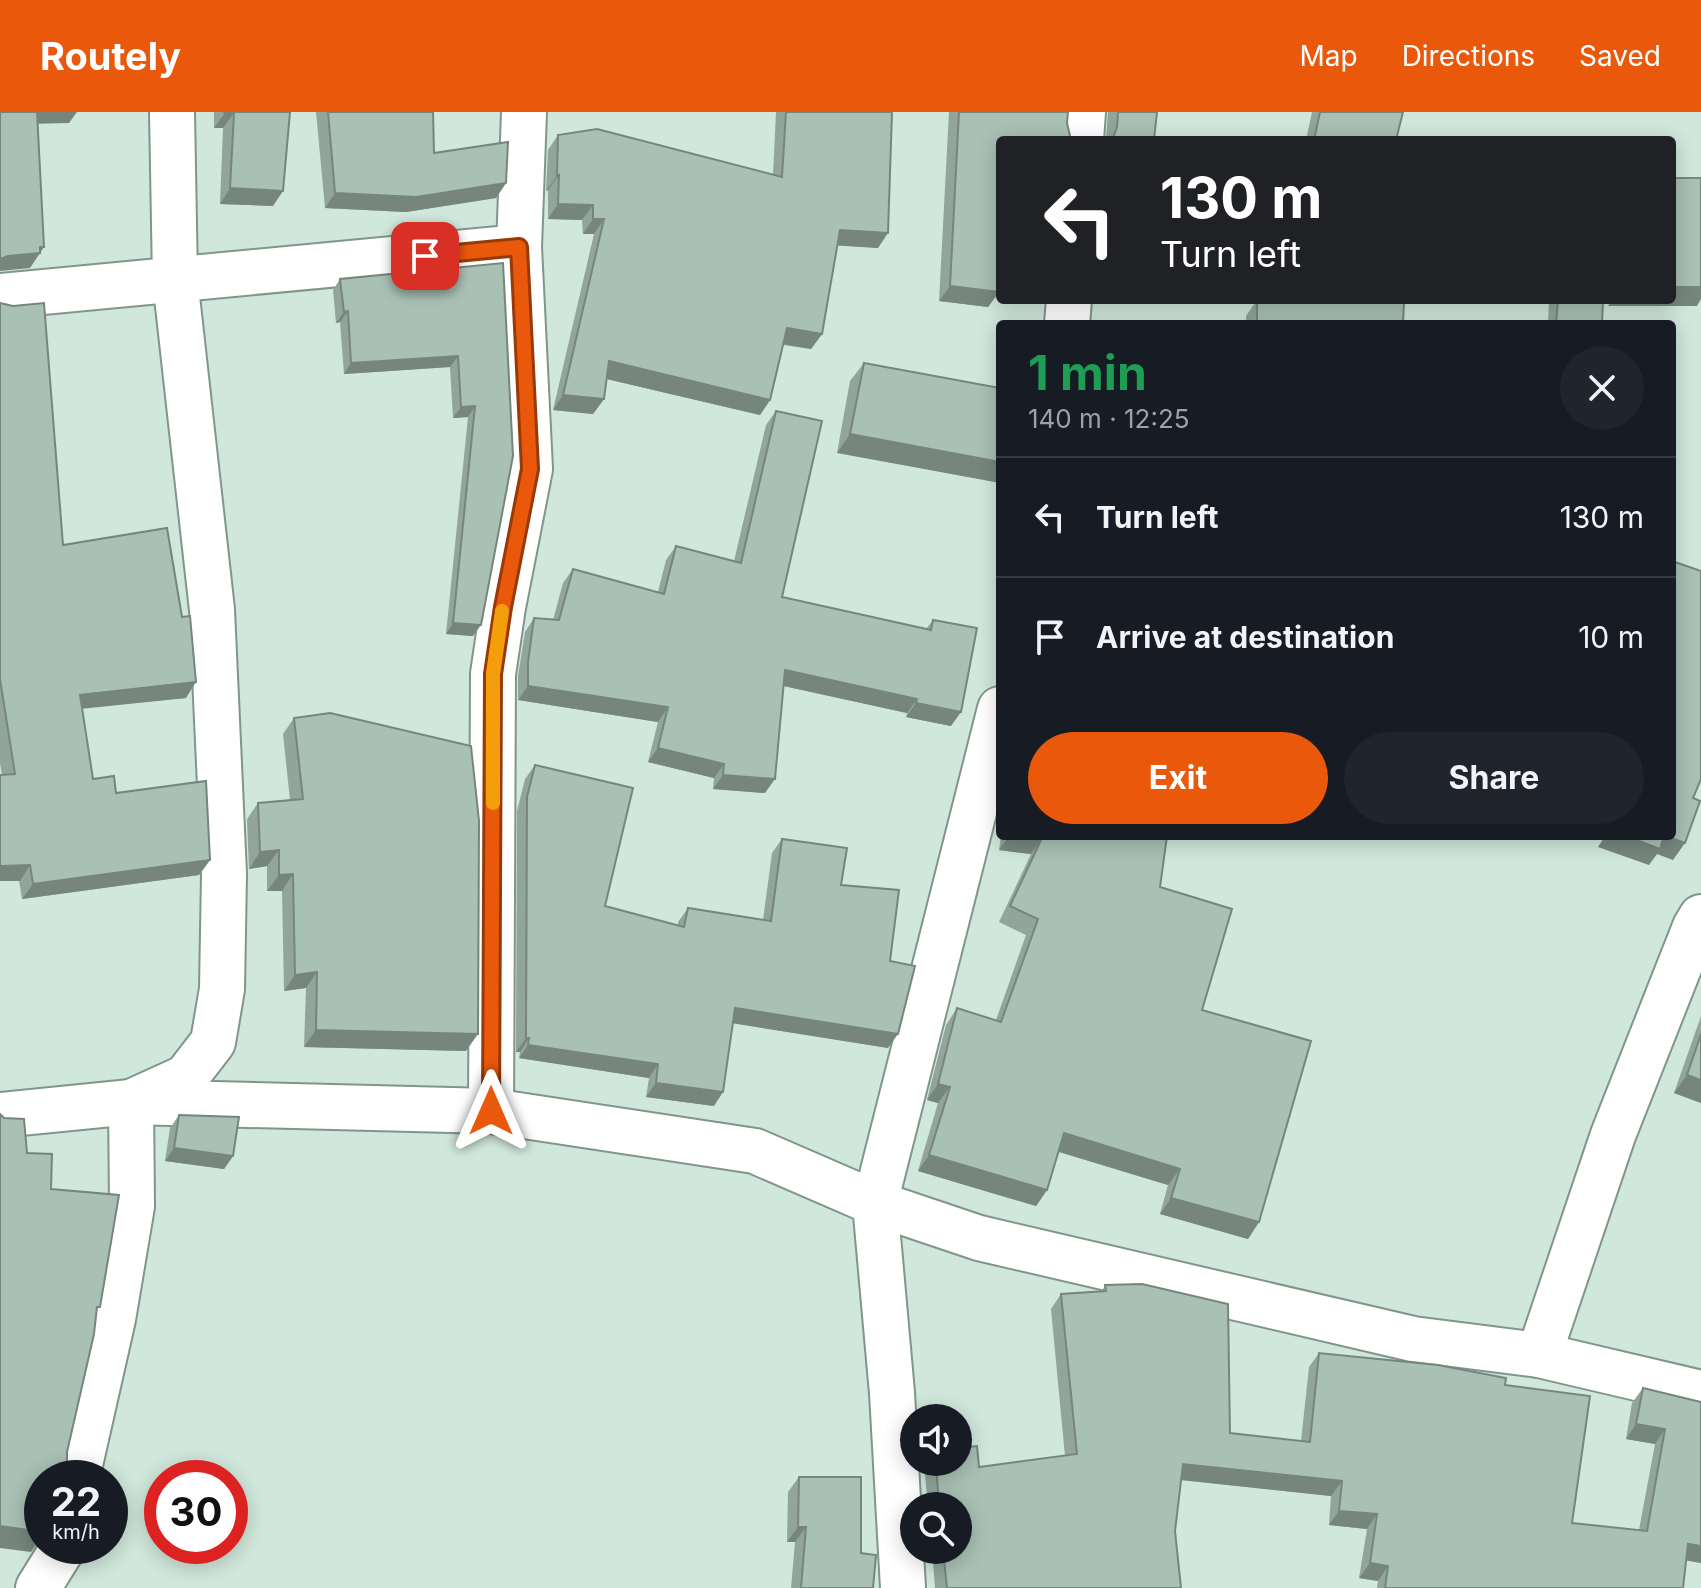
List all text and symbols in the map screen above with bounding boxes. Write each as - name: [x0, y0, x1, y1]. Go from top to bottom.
- text: Routely: [40, 33, 181, 79]
- text: Map: [1299, 39, 1358, 73]
- text: Directions: [1402, 39, 1535, 73]
- text: Saved: [1579, 39, 1661, 73]
- text: 130 m: [1160, 164, 1322, 232]
- icon: left: [1028, 168, 1132, 272]
- pin: [391, 222, 459, 290]
- text: Turn left: [1160, 232, 1301, 276]
- icon: arrive: [403, 234, 447, 278]
- text: 1 min: [1028, 343, 1147, 402]
- button: close: [1560, 346, 1644, 430]
- text: 140 m · 12:25: [1028, 403, 1190, 434]
- icon: left: [1028, 495, 1072, 539]
- text: Turn left: [1096, 499, 1218, 535]
- text: 130 m: [1560, 499, 1644, 535]
- icon: arrive: [1028, 615, 1072, 659]
- text: Arrive at destination: [1096, 619, 1394, 655]
- text: 10 m: [1578, 619, 1644, 655]
- button: Exit: [1028, 732, 1328, 824]
- button: Share: [1344, 732, 1644, 824]
- position arrow: [449, 1069, 533, 1153]
- map controls: [900, 1404, 972, 1564]
- button: sound: [900, 1404, 972, 1476]
- speed limit sign: 30: [144, 1460, 248, 1564]
- text: 22: [51, 1477, 101, 1526]
- button: search: [900, 1492, 972, 1564]
- text: km/h: [52, 1520, 100, 1544]

